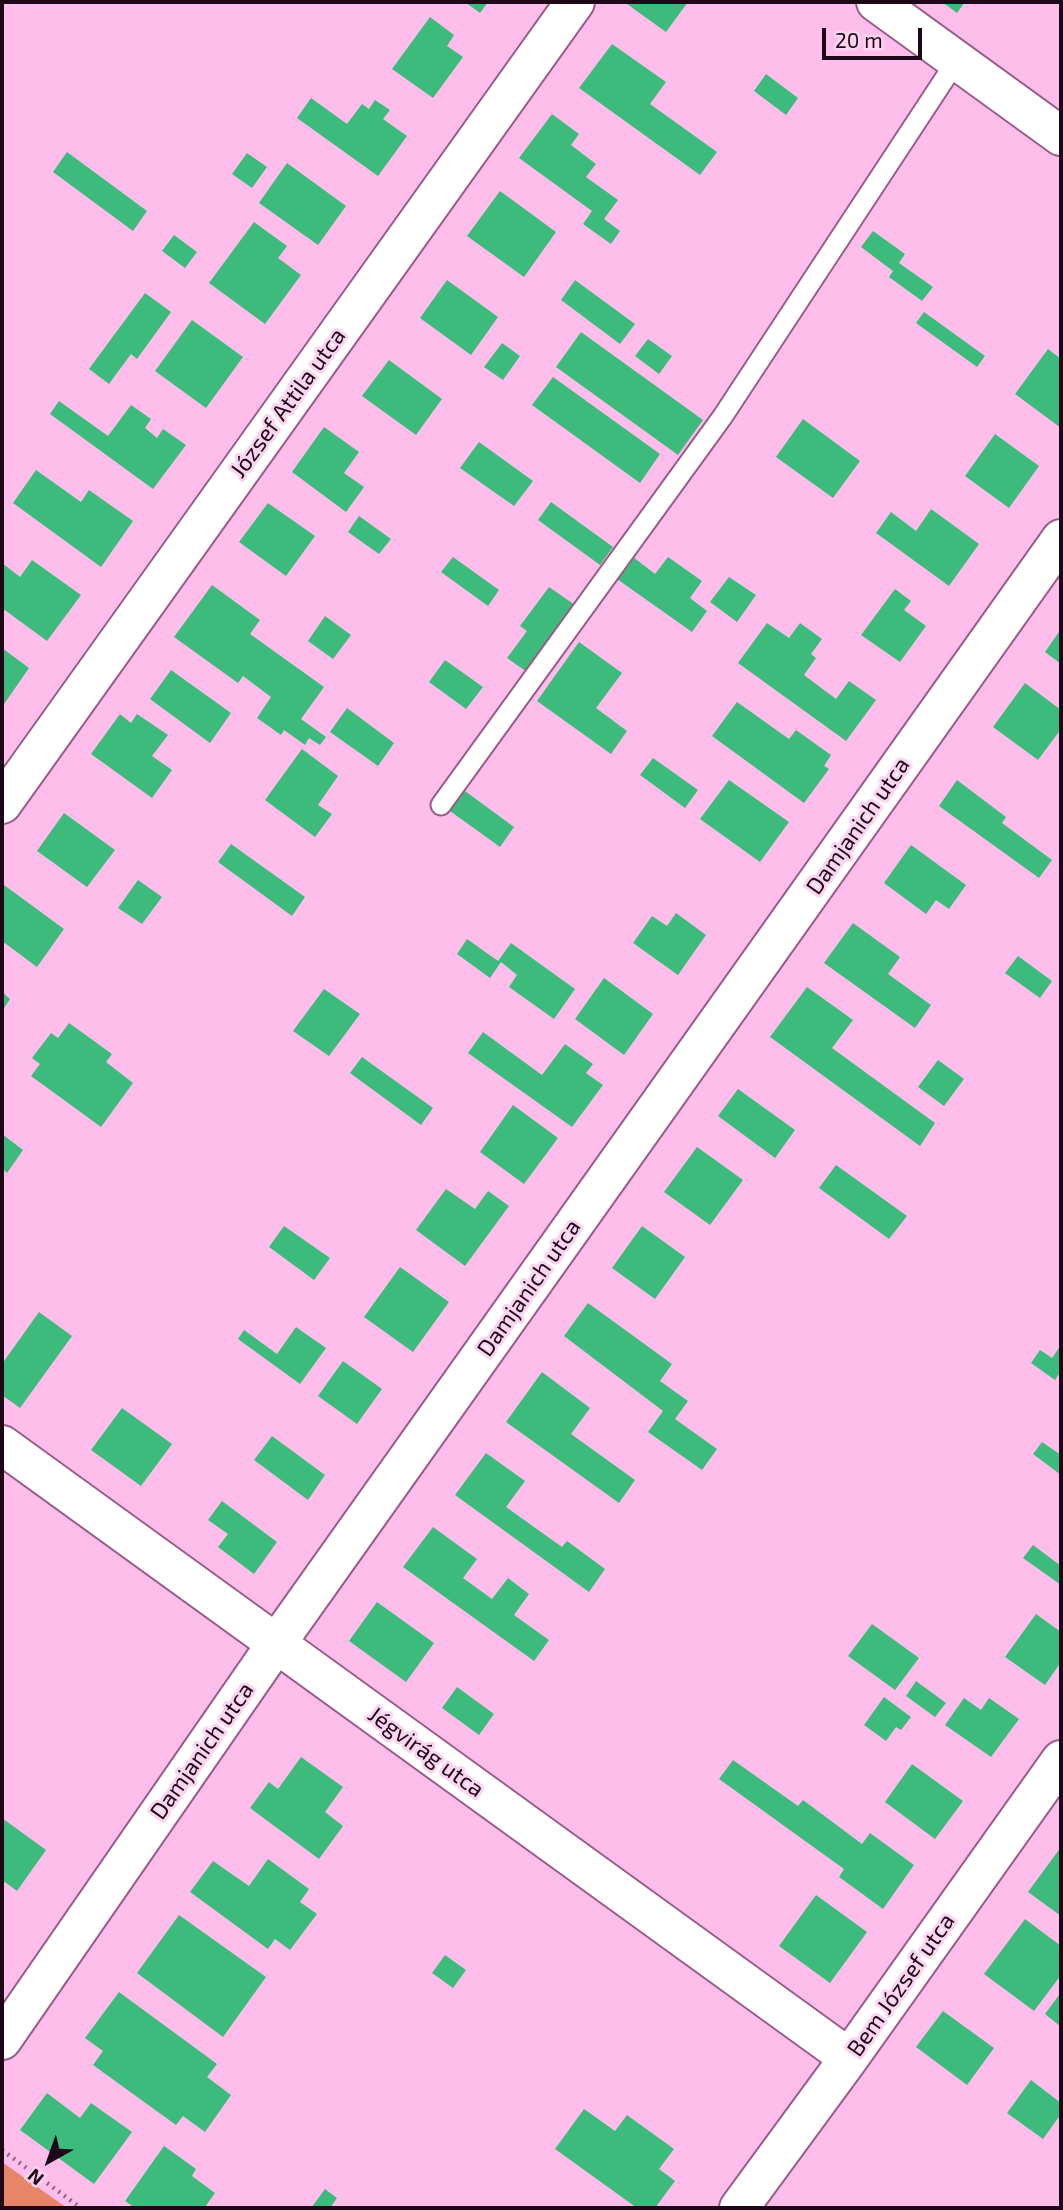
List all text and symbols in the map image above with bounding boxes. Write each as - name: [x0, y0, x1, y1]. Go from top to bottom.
- scale bar: [825, 14, 925, 58]
- text: 20 m: [835, 27, 883, 52]
- street label: József Attila utca: [224, 323, 352, 483]
- street label: Damjanich utca: [801, 752, 915, 900]
- street label: Damjanich utca: [472, 1214, 586, 1362]
- street label: Damjanich utca: [145, 1677, 259, 1825]
- street label: Jégvirág utca: [363, 1701, 489, 1803]
- street label: Bem József utca: [841, 1908, 961, 2062]
- north arrow: [14, 2126, 84, 2196]
- text: N: [23, 2164, 48, 2191]

